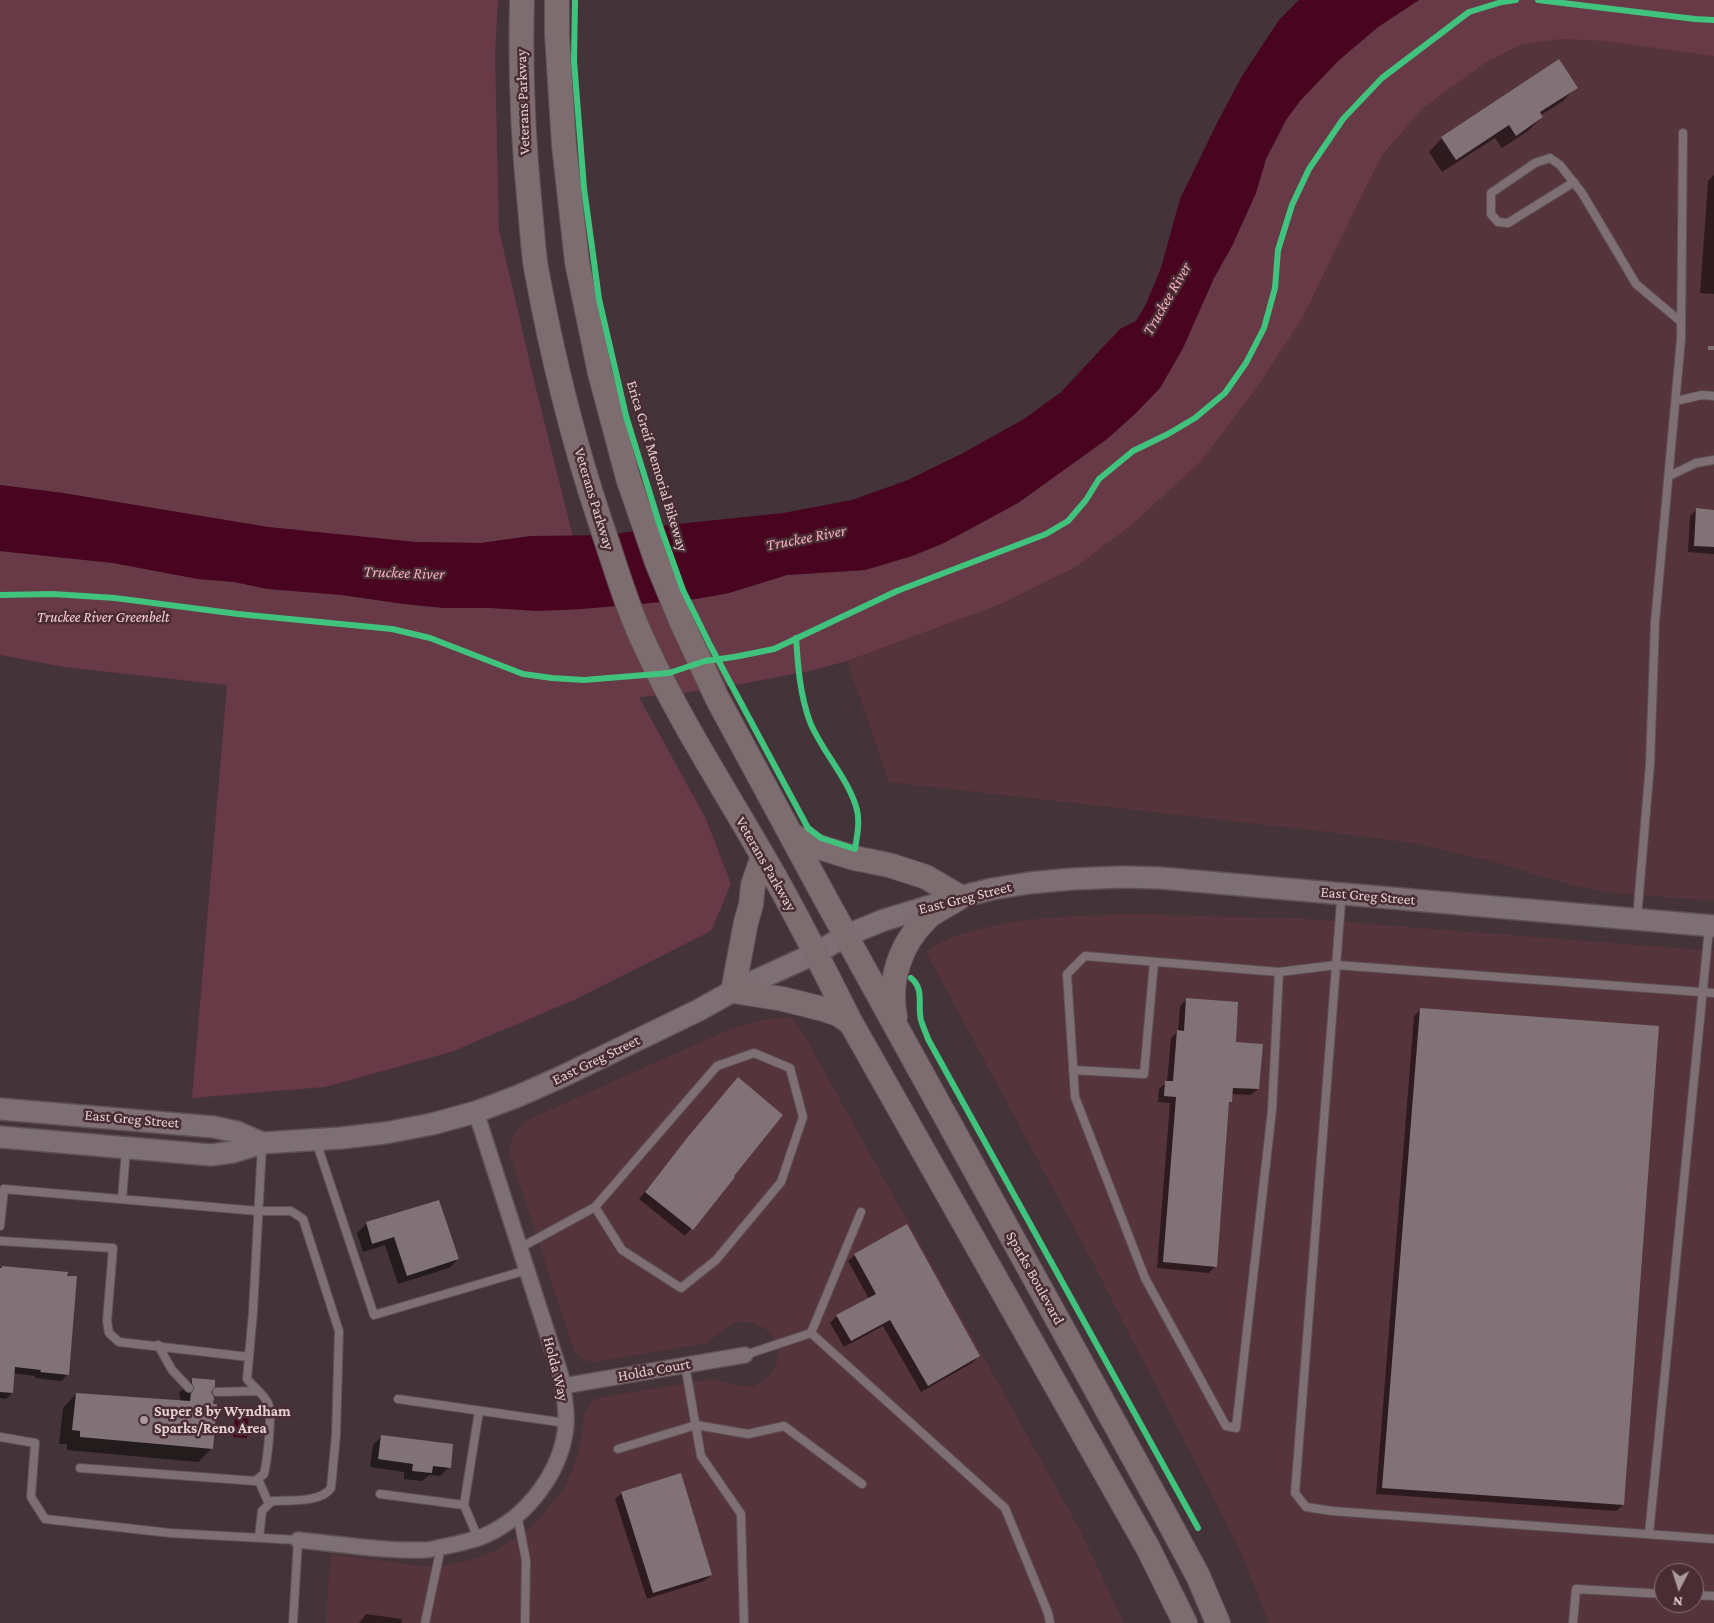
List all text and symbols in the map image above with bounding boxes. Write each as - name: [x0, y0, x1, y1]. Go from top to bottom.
- street label: Veterans Parkway: [512, 49, 534, 155]
- water label: Truckee River: [1138, 259, 1196, 339]
- street label: Erica Greif Memorial Bikeway: [622, 378, 692, 554]
- street label: Veterans Parkway: [570, 446, 618, 552]
- water label: Truckee River: [764, 521, 848, 555]
- water label: Truckee River: [363, 562, 445, 584]
- park label: Truckee River Greenbelt: [37, 608, 169, 626]
- street label: Veterans Parkway: [732, 814, 800, 914]
- street label: East Greg Street: [917, 878, 1013, 918]
- street label: East Greg Street: [1320, 883, 1416, 909]
- street label: East Greg Street: [549, 1031, 643, 1089]
- street label: East Greg Street: [84, 1106, 180, 1132]
- street label: Sparks Boulevard: [1002, 1228, 1068, 1328]
- street label: Holda Way: [539, 1335, 573, 1403]
- street label: Holda Court: [616, 1355, 692, 1385]
- place label: Super 8 by Wyndham Sparks/Reno Area: [154, 1402, 291, 1437]
- marker: Super 8 by Wyndham Sparks/Reno Area: [138, 1414, 150, 1426]
- north arrow: [1654, 1563, 1704, 1613]
- text: N: [1672, 1594, 1683, 1610]

